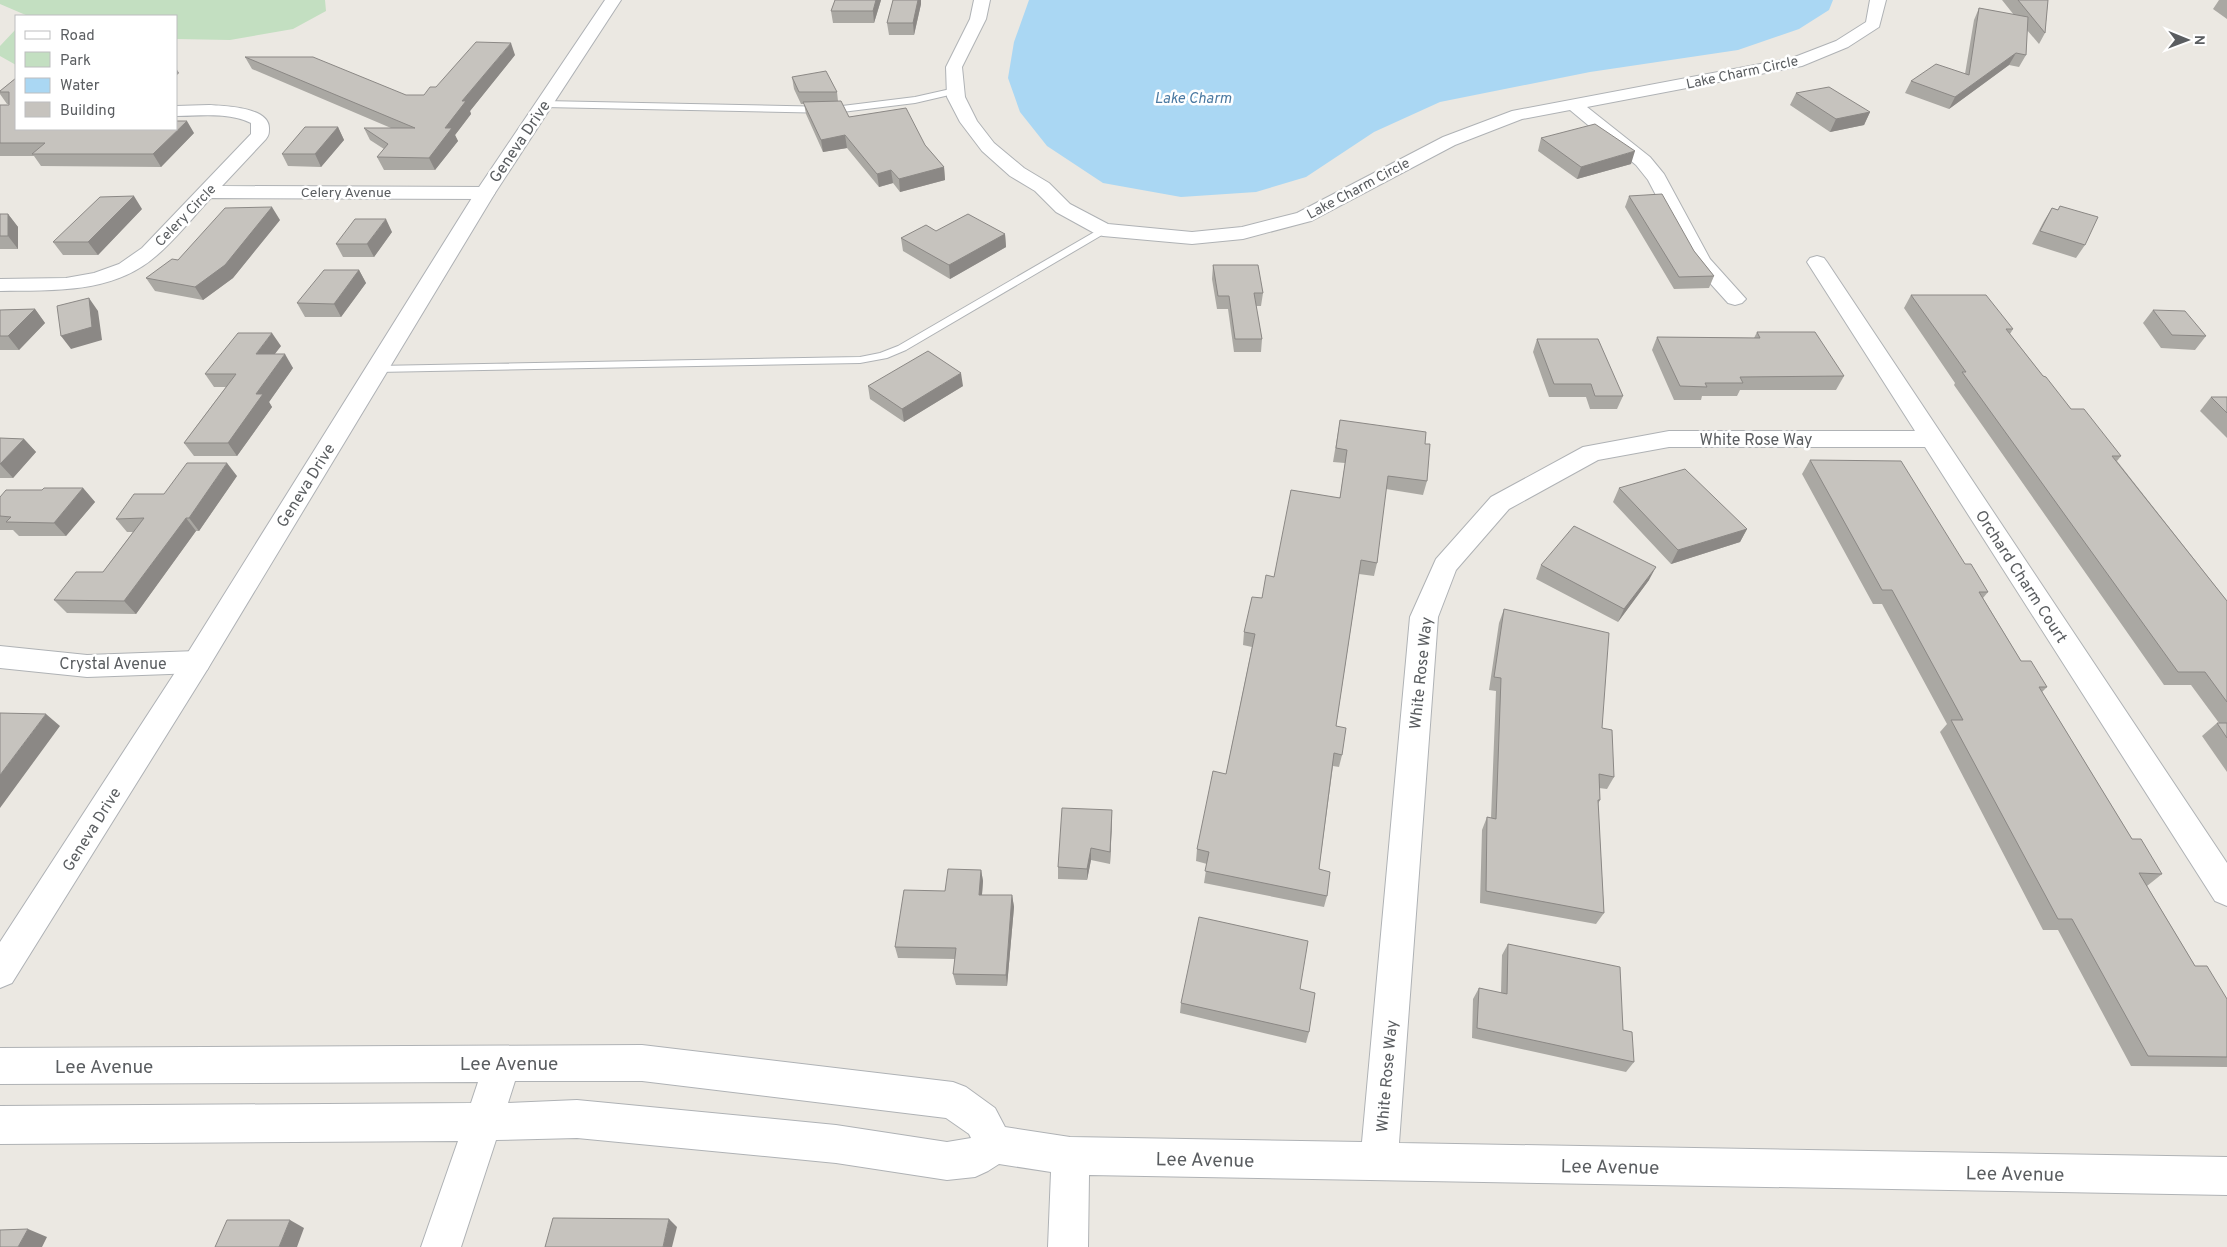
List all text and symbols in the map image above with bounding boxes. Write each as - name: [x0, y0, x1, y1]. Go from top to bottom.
- legend: [15, 15, 178, 130]
- north arrow: [2162, 15, 2212, 65]
- text: Road: [60, 27, 95, 46]
- text: N: [2190, 35, 2207, 45]
- text: Park: [60, 52, 91, 71]
- street label: Lake Charm Circle: [1685, 53, 1800, 94]
- text: Water: [60, 77, 100, 96]
- water label: Lake Charm: [1154, 90, 1232, 109]
- street label: Geneva Drive: [486, 97, 556, 187]
- text: Building: [60, 102, 115, 121]
- street label: Lake Charm Circle: [1304, 155, 1413, 224]
- street label: Celery Circle: [152, 181, 220, 251]
- street label: Celery Avenue: [301, 185, 391, 202]
- street label: White Rose Way: [1699, 431, 1813, 451]
- street label: Geneva Drive: [273, 440, 340, 532]
- street label: Orchard Charm Court: [1970, 507, 2071, 647]
- street label: White Rose Way: [1406, 616, 1438, 730]
- street label: Crystal Avenue: [59, 655, 167, 675]
- street label: Geneva Drive: [59, 784, 126, 876]
- street label: White Rose Way: [1373, 1019, 1403, 1133]
- street label: Lee Avenue: [460, 1053, 558, 1077]
- street label: Lee Avenue: [55, 1056, 153, 1080]
- street label: Lee Avenue: [1155, 1148, 1254, 1174]
- street label: Lee Avenue: [1560, 1155, 1659, 1181]
- street label: Lee Avenue: [1965, 1162, 2064, 1188]

